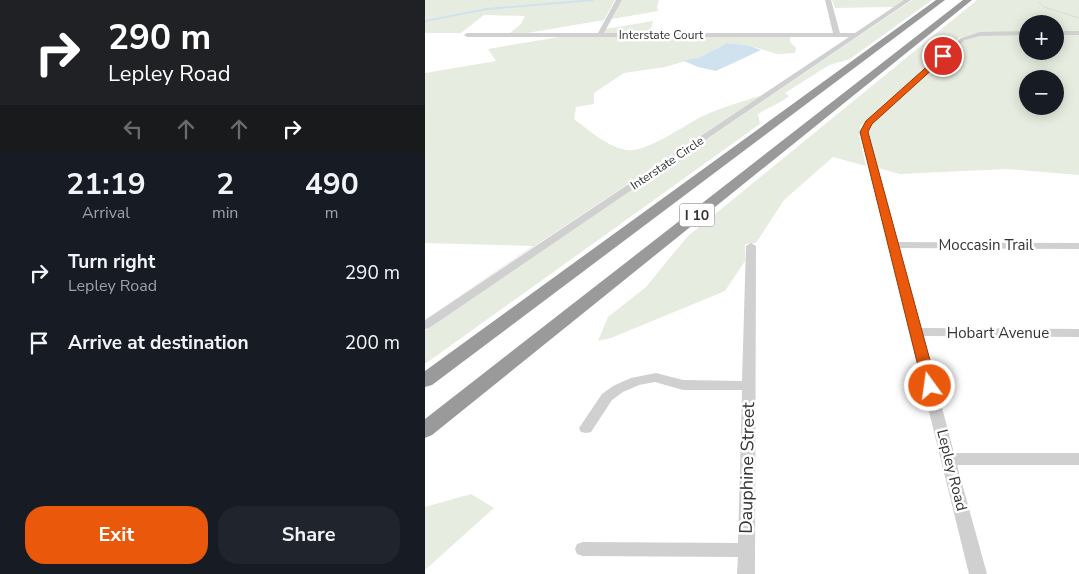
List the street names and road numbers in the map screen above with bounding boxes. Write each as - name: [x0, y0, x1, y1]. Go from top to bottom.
- street label: Interstate Court: [619, 27, 704, 43]
- street label: Interstate Circle: [627, 133, 707, 193]
- road number: I 10: [679, 204, 715, 226]
- street label: Moccasin Trail: [939, 235, 1034, 255]
- street label: Hobart Avenue: [947, 323, 1049, 343]
- street label: Dauphine Street: [734, 401, 760, 534]
- street label: Lepley Road: [932, 427, 972, 513]

